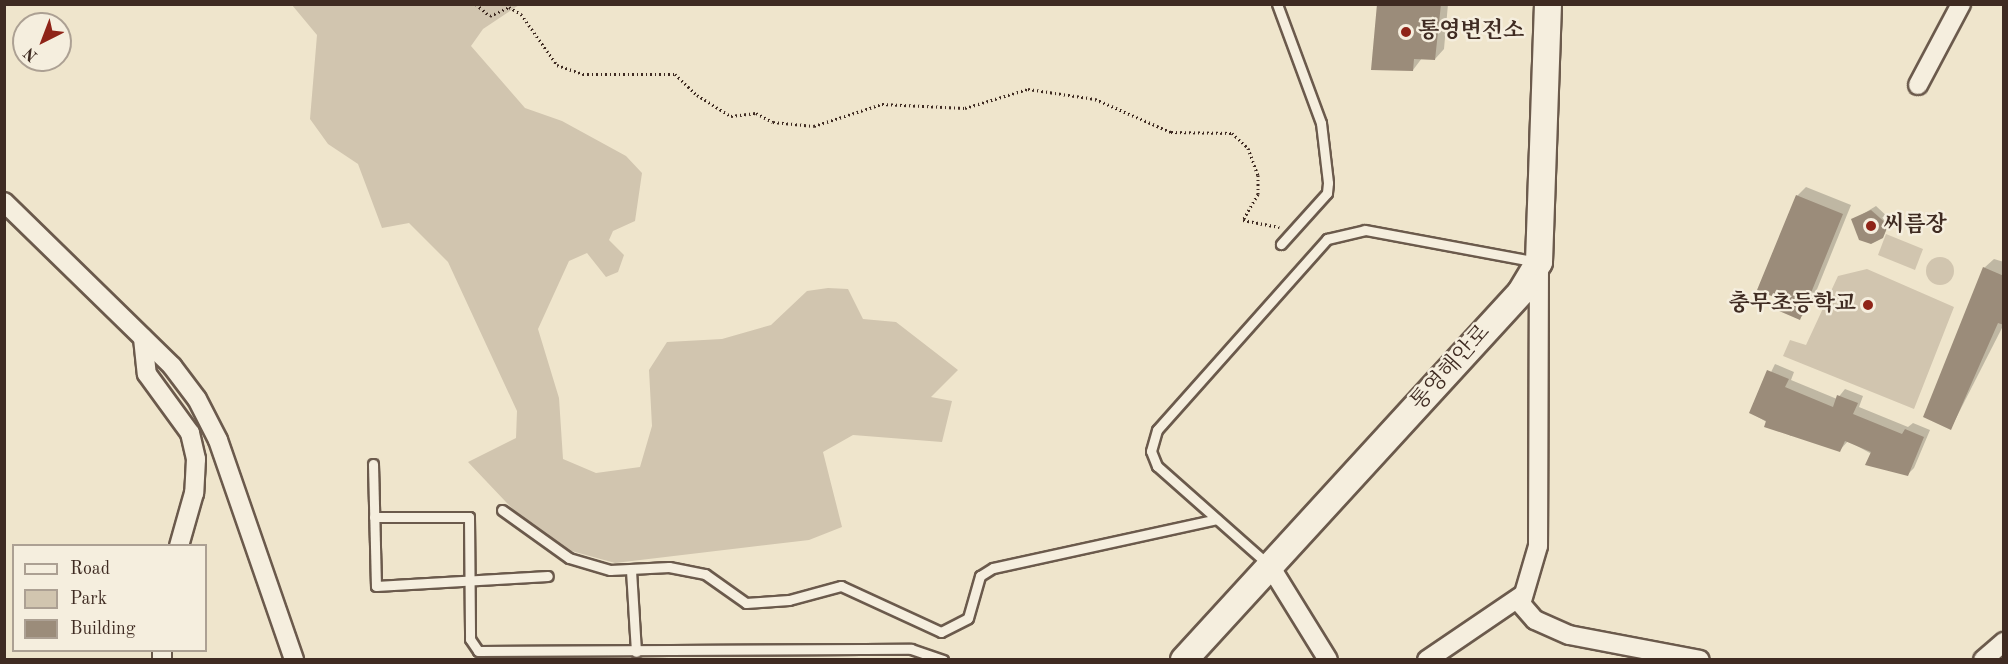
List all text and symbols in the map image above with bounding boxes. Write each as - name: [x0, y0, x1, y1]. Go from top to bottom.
- north arrow: [12, 12, 72, 72]
- place label: 통영변전소: [1418, 19, 1524, 45]
- marker: 통영변전소: [1399, 25, 1413, 39]
- text: N: [21, 44, 41, 64]
- place label: 씨름장: [1883, 213, 1947, 239]
- marker: 씨름장: [1864, 219, 1878, 233]
- place label: 충무초등학교: [1728, 292, 1856, 318]
- marker: 충무초등학교: [1861, 298, 1875, 312]
- street label: 통영해안로: [1406, 320, 1496, 416]
- legend: [12, 544, 207, 652]
- text: Road: [70, 560, 110, 578]
- text: Park: [70, 590, 107, 608]
- text: Building: [70, 620, 135, 638]

